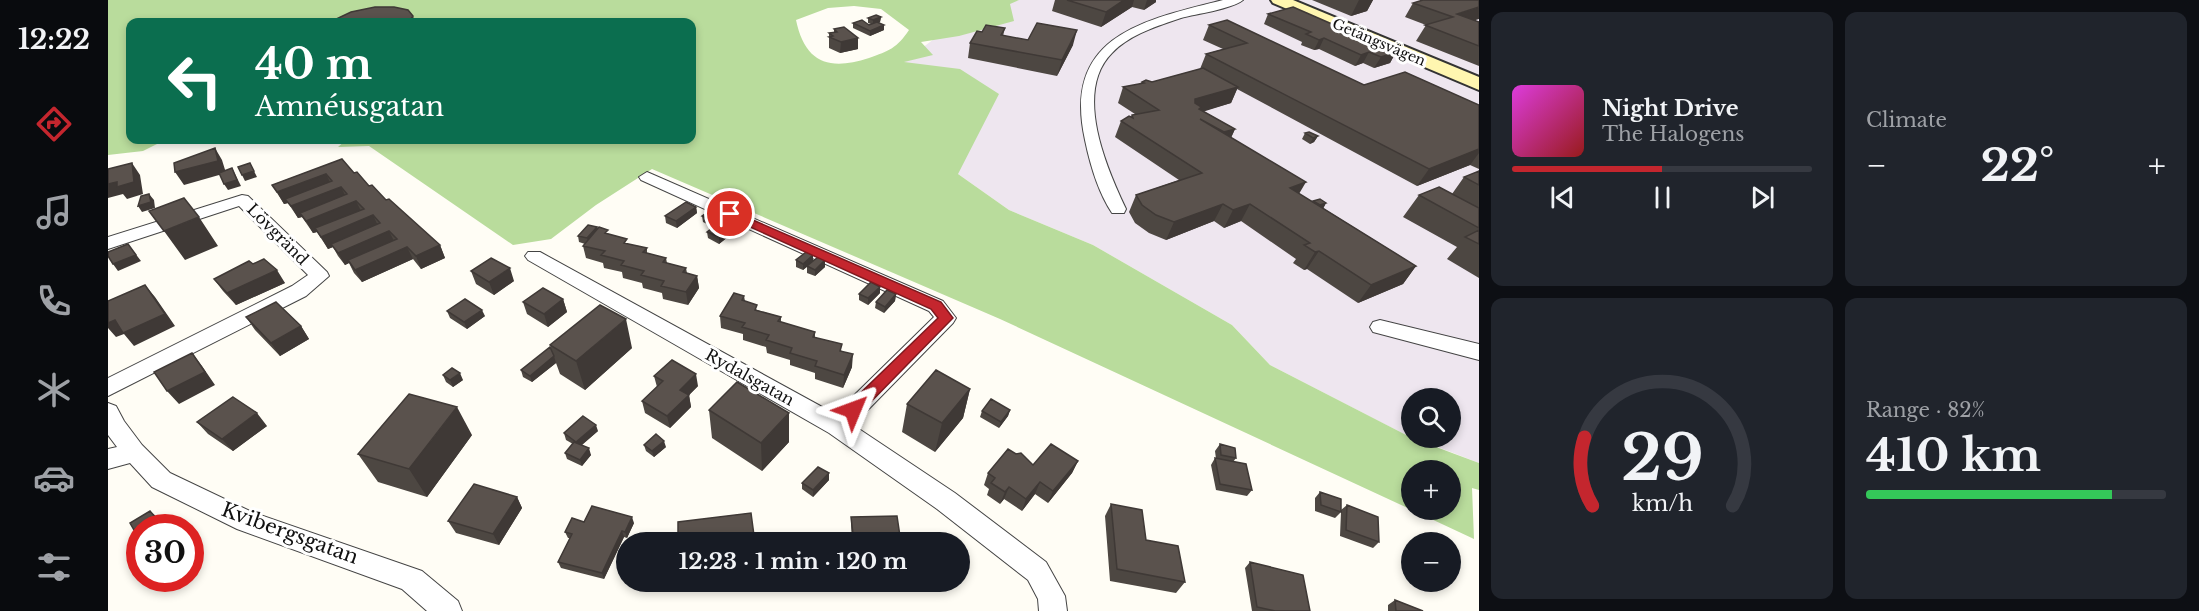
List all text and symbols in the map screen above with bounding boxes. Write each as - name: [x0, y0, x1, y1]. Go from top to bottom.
- street label: Getängsvägen: [1330, 14, 1429, 70]
- text: 12:22: [18, 23, 90, 56]
- text: 40 m: [255, 38, 372, 90]
- icon: left: [156, 42, 234, 120]
- text: Amnéusgatan: [255, 90, 444, 123]
- text: Night Drive: [1602, 95, 1739, 122]
- icon: directions: [33, 103, 75, 145]
- text: Climate: [1866, 108, 1947, 132]
- text: The Halogens: [1602, 122, 1744, 146]
- text: 22°: [1981, 137, 2054, 193]
- text: −: [1866, 145, 1887, 186]
- text: +: [2148, 145, 2166, 186]
- icon: previous: [1546, 181, 1579, 214]
- icon: pause: [1646, 181, 1679, 214]
- icon: next: [1746, 181, 1779, 214]
- pin: [704, 188, 755, 239]
- icon: music: [33, 191, 75, 233]
- icon: arrive: [713, 197, 746, 230]
- street label: Lövgränd: [243, 199, 313, 269]
- icon: phone: [33, 280, 75, 322]
- street label: Rydalsgatan: [702, 344, 798, 410]
- icon: climate: [33, 369, 75, 411]
- position arrow: [821, 378, 885, 442]
- map controls: [1401, 388, 1461, 592]
- button: search: [1401, 388, 1461, 448]
- text: Range · 82%: [1866, 398, 1985, 422]
- text: 29: [1621, 419, 1703, 497]
- text: 410 km: [1866, 427, 2041, 483]
- icon: car: [33, 457, 75, 499]
- button: +: [1401, 460, 1461, 520]
- text: km/h: [1632, 490, 1693, 517]
- street label: Kvibergsgatan: [218, 497, 362, 569]
- speed limit sign: 30: [126, 514, 204, 592]
- button: −: [1401, 532, 1461, 592]
- icon: filters: [33, 546, 75, 588]
- text: 12:23 · 1 min · 120 m: [679, 548, 907, 575]

